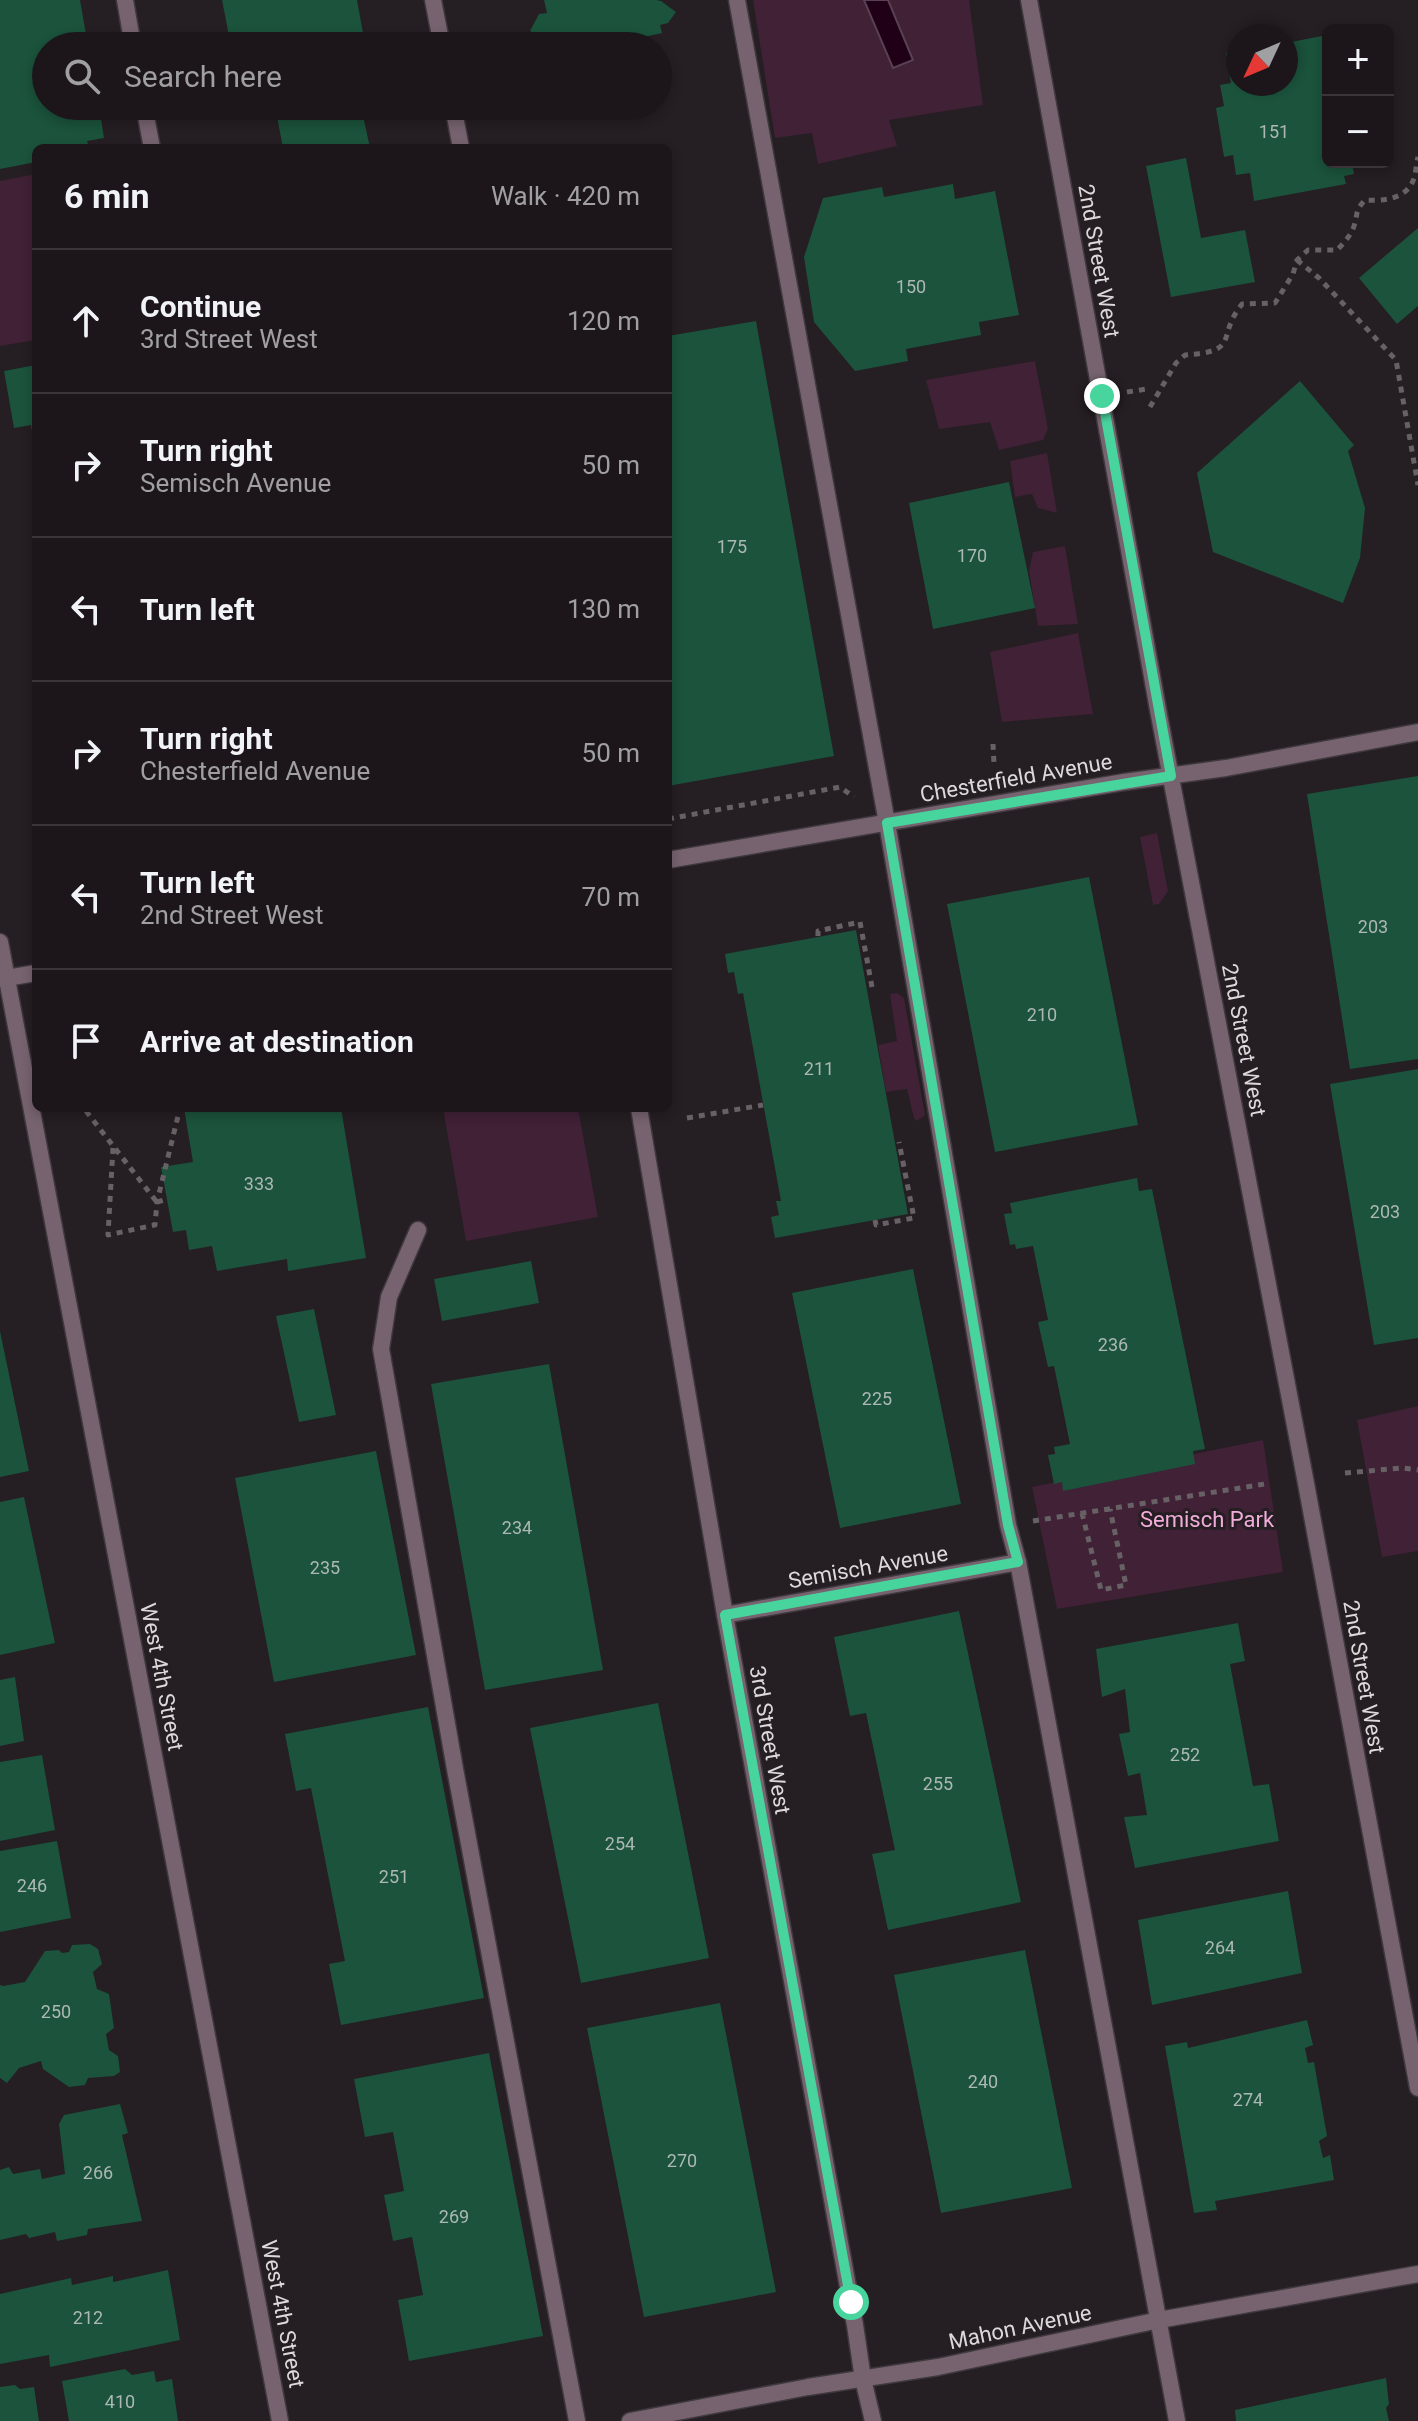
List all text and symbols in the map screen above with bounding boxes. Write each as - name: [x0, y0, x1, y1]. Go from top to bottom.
- north arrow: [1226, 24, 1298, 96]
- map controls: [1322, 24, 1394, 168]
- button: +: [1322, 24, 1394, 96]
- search box: [32, 32, 672, 120]
- icon: search: [60, 54, 104, 98]
- text: Search here: [124, 59, 282, 94]
- button: −: [1322, 96, 1394, 168]
- house number: 151: [1259, 121, 1289, 142]
- text: 6 min: [64, 176, 149, 216]
- text: Walk · 420 m: [491, 181, 640, 211]
- street label: 2nd Street West: [1073, 182, 1125, 340]
- house number: 150: [896, 276, 926, 297]
- text: Continue: [140, 289, 261, 324]
- icon: ahead: [64, 299, 108, 343]
- text: 120 m: [567, 306, 640, 336]
- text: 3rd Street West: [140, 324, 318, 354]
- route end: [1084, 378, 1120, 414]
- text: Turn right: [140, 433, 273, 468]
- icon: right: [64, 443, 108, 487]
- text: 50 m: [582, 450, 640, 480]
- text: Semisch Avenue: [140, 468, 331, 498]
- house number: 175: [717, 536, 747, 557]
- house number: 170: [957, 545, 987, 566]
- icon: left: [64, 587, 108, 631]
- text: Turn left: [140, 592, 255, 627]
- text: 130 m: [567, 594, 640, 624]
- text: Turn right: [140, 721, 273, 756]
- icon: right: [64, 731, 108, 775]
- text: 50 m: [582, 738, 640, 768]
- street label: Chesterfield Avenue: [918, 749, 1114, 807]
- text: Chesterfield Avenue: [140, 756, 370, 786]
- text: Turn left: [140, 865, 255, 900]
- icon: left: [64, 875, 108, 919]
- text: 70 m: [582, 882, 640, 912]
- text: 2nd Street West: [140, 900, 324, 930]
- house number: 203: [1358, 916, 1388, 937]
- street label: 2nd Street West: [1217, 961, 1271, 1119]
- house number: 210: [1027, 1004, 1057, 1025]
- icon: arrive: [64, 1019, 108, 1063]
- text: Arrive at destination: [140, 1024, 414, 1059]
- house number: 211: [804, 1058, 834, 1079]
- house number: 333: [244, 1173, 274, 1194]
- house number: 203: [1370, 1201, 1400, 1222]
- house number: 236: [1098, 1334, 1128, 1355]
- house number: 225: [862, 1388, 892, 1409]
- park label: Semisch Park: [1140, 1507, 1275, 1532]
- house number: 234: [502, 1517, 532, 1538]
- street label: Semisch Avenue: [786, 1541, 950, 1593]
- house number: 235: [310, 1557, 340, 1578]
- street label: 2nd Street West: [1338, 1598, 1390, 1756]
- street label: West 4th Street: [135, 1601, 189, 1753]
- street label: 3rd Street West: [745, 1664, 795, 1816]
- house number: 252: [1170, 1744, 1200, 1765]
- house number: 255: [923, 1773, 953, 1794]
- house number: 254: [605, 1833, 635, 1854]
- house number: 251: [379, 1866, 409, 1887]
- house number: 246: [17, 1875, 47, 1896]
- house number: 264: [1205, 1937, 1235, 1958]
- house number: 250: [41, 2001, 71, 2022]
- house number: 240: [968, 2071, 998, 2092]
- house number: 274: [1233, 2089, 1263, 2110]
- house number: 270: [667, 2150, 697, 2171]
- house number: 266: [83, 2162, 113, 2183]
- house number: 269: [439, 2206, 469, 2227]
- street label: West 4th Street: [256, 2238, 310, 2390]
- route start: [833, 2284, 869, 2320]
- street label: Mahon Avenue: [946, 2300, 1094, 2354]
- house number: 212: [73, 2307, 103, 2328]
- house number: 410: [105, 2391, 135, 2412]

